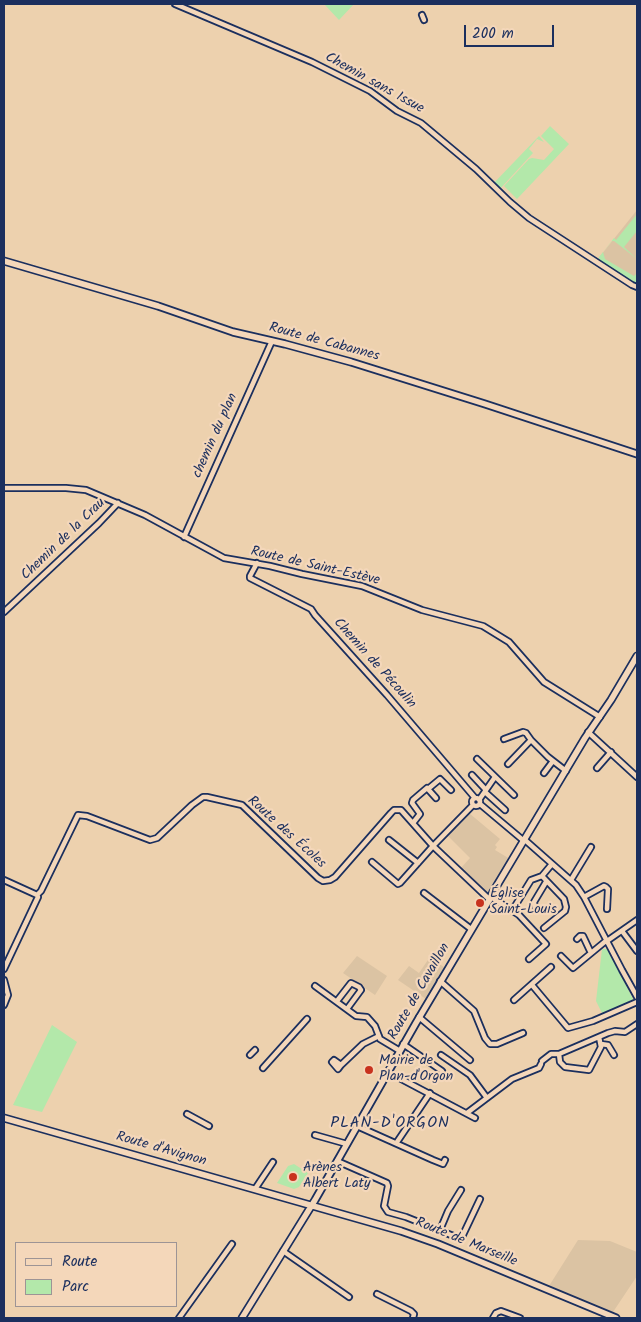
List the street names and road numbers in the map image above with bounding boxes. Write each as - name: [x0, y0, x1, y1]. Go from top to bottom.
- street label: Chemin sans Issue: [322, 50, 426, 118]
- street label: Route de Cabannes: [267, 320, 381, 366]
- street label: chemin du plan: [190, 391, 242, 481]
- street label: Chemin de la Crau: [18, 496, 110, 584]
- street label: Route de Saint-Estève: [249, 544, 381, 590]
- street label: Chemin de Pécoulin: [329, 615, 419, 713]
- street label: Route des Écoles: [243, 793, 329, 873]
- street label: Route de Cavaillon: [385, 941, 455, 1043]
- street label: Route d'Avignon: [114, 1129, 208, 1171]
- street label: Route de Marseille: [413, 1215, 519, 1271]

